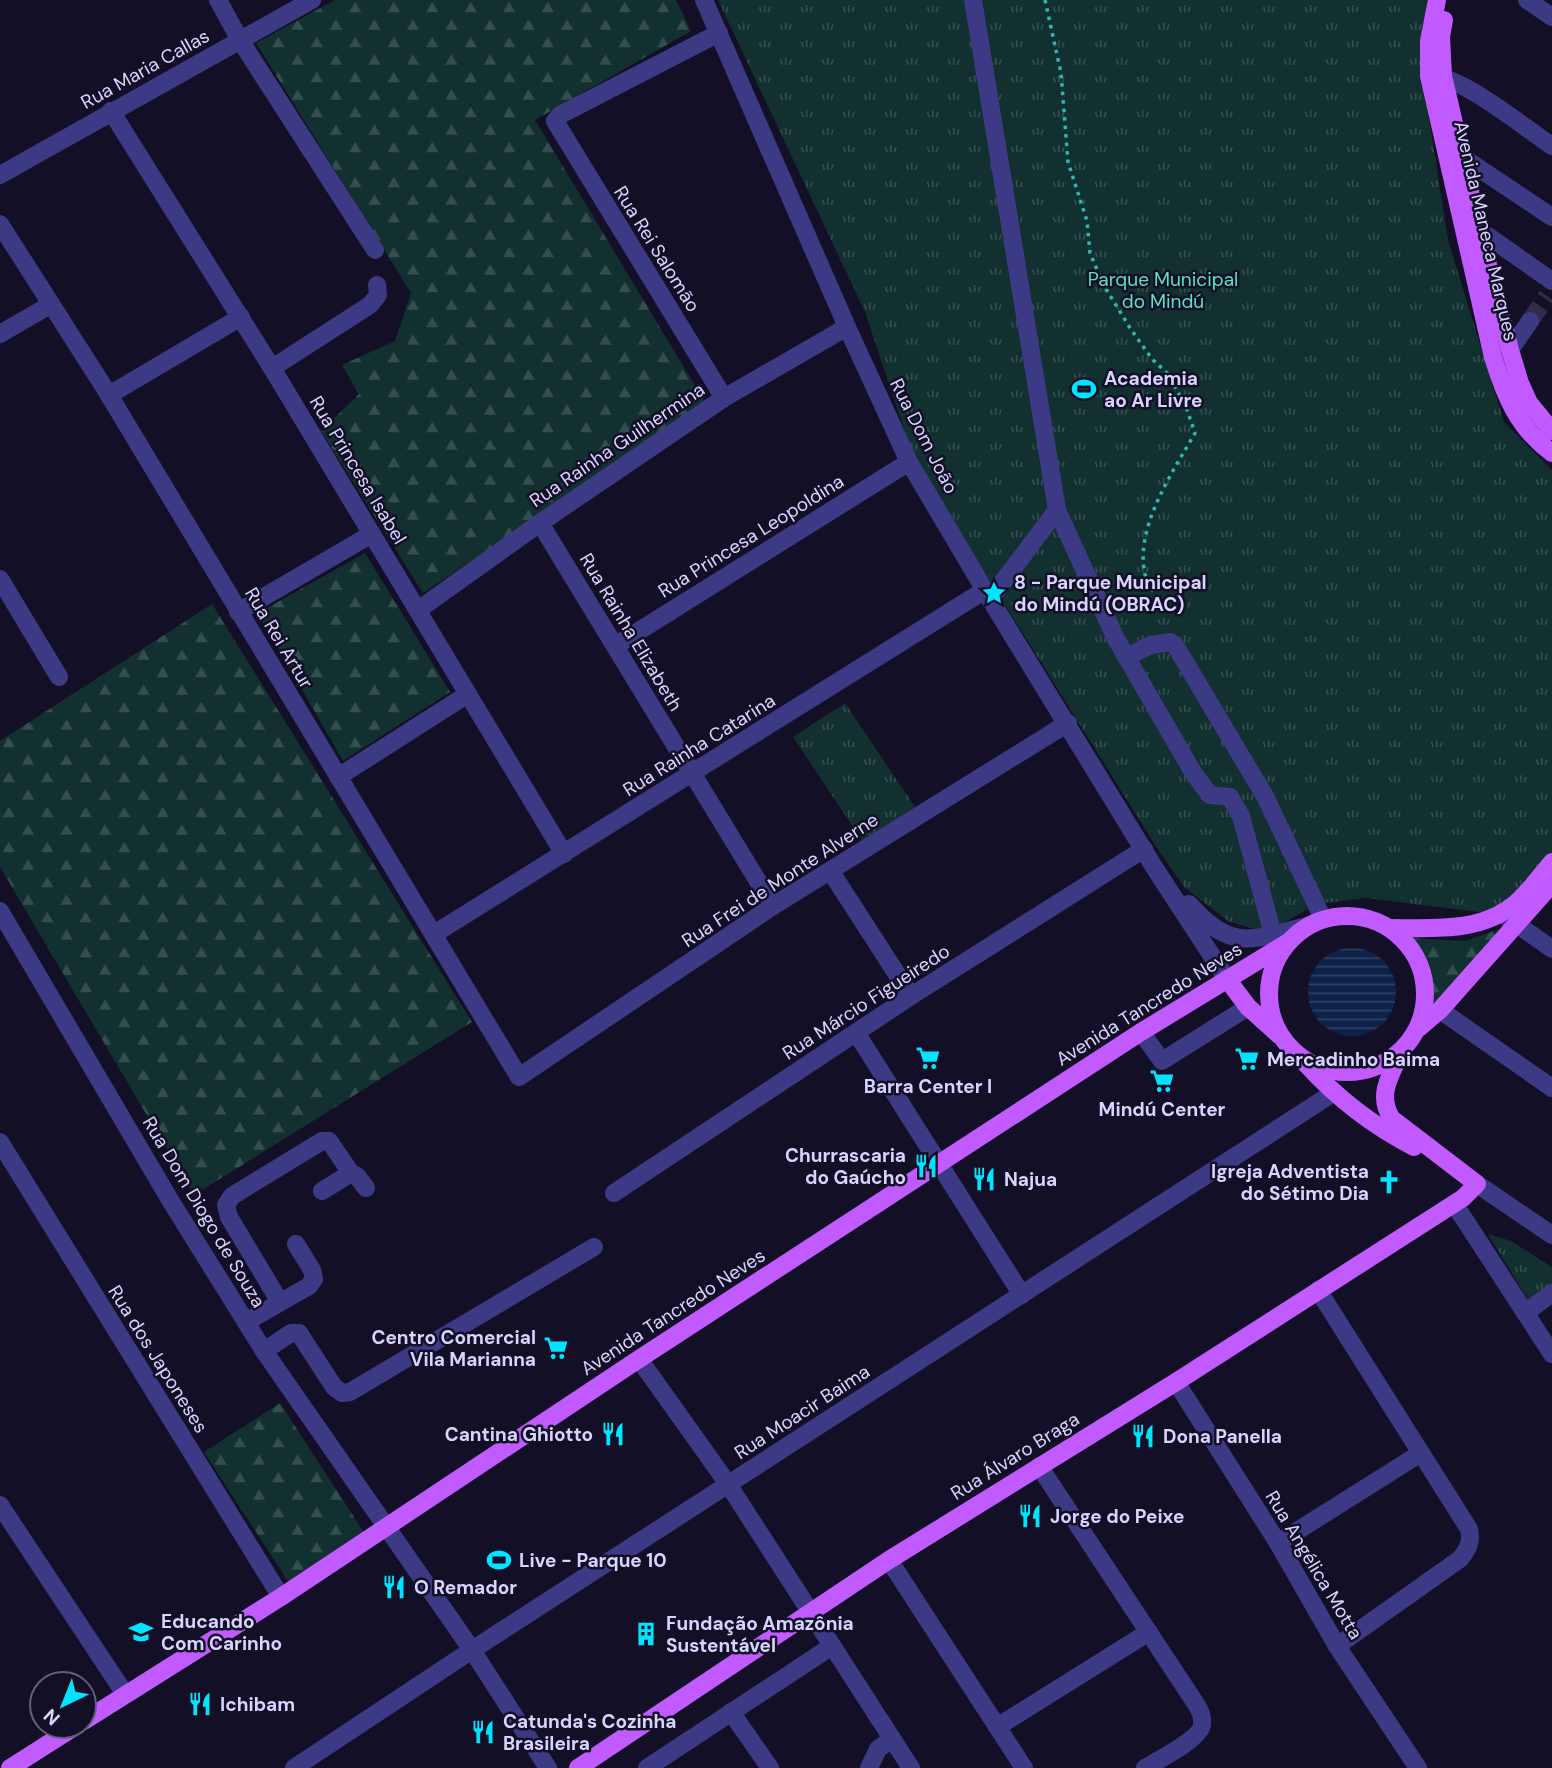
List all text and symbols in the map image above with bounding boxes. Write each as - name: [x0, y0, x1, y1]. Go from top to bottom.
- street label: Rua Maria Callas: [76, 23, 214, 115]
- street label: Avenida Maneca Marques: [1448, 119, 1524, 343]
- street label: Rua Rei Salomão: [608, 181, 706, 317]
- park label: Parque Municipal do Mindú: [1088, 267, 1238, 314]
- place label: Academia ao Ar Livre: [1104, 366, 1203, 413]
- street label: Rua Dom João: [884, 374, 964, 498]
- sports icon: Academia ao Ar Livre: [1070, 375, 1098, 403]
- street label: Rua Rainha Guilhermina: [525, 377, 709, 513]
- street label: Rua Princesa Isabel: [304, 391, 412, 549]
- street label: Rua Princesa Leopoldina: [653, 469, 849, 603]
- street label: Rua Rainha Elizabeth: [574, 548, 688, 716]
- place label: 8 - Parque Municipal do Mindú (OBRAC): [1014, 570, 1207, 617]
- place icon: 8 - Parque Municipal do Mindú (OBRAC): [980, 579, 1008, 607]
- street label: Rua Rei Artur: [239, 583, 319, 693]
- street label: Rua Rainha Catarina: [618, 688, 780, 802]
- street label: Rua Frei de Monte Alverne: [677, 807, 883, 953]
- street label: Avenida Tancredo Neves: [1051, 936, 1247, 1072]
- street label: Rua Márcio Figueiredo: [778, 939, 954, 1065]
- supermarket icon: Barra Center I: [914, 1044, 942, 1072]
- supermarket icon: Mercadinho Baima: [1233, 1045, 1261, 1073]
- place label: Mercadinho Baima: [1267, 1047, 1440, 1072]
- supermarket icon: Mindú Center: [1148, 1067, 1176, 1095]
- place label: Barra Center I: [864, 1074, 992, 1099]
- place label: Mindú Center: [1099, 1097, 1226, 1122]
- street label: Rua Dom Diogo de Souza: [137, 1112, 271, 1312]
- place label: Churrascaria do Gaúcho: [785, 1143, 906, 1190]
- restaurant icon: Churrascaria do Gaúcho: [912, 1152, 940, 1180]
- place label: Igreja Adventista do Sétimo Dia: [1211, 1159, 1369, 1206]
- restaurant icon: Najua: [970, 1165, 998, 1193]
- place label: Najua: [1004, 1167, 1057, 1192]
- church icon: Igreja Adventista do Sétimo Dia: [1375, 1168, 1403, 1196]
- street label: Avenida Tancredo Neves: [576, 1243, 770, 1381]
- street label: Rua dos Japoneses: [102, 1280, 214, 1438]
- place label: Centro Comercial Vila Marianna: [371, 1325, 536, 1372]
- supermarket icon: Centro Comercial Vila Marianna: [542, 1334, 570, 1362]
- street label: Rua Moacir Baima: [730, 1359, 874, 1465]
- street label: Rua Álvaro Braga: [946, 1406, 1084, 1506]
- restaurant icon: Cantina Ghiotto: [599, 1420, 627, 1448]
- place label: Cantina Ghiotto: [445, 1422, 593, 1447]
- restaurant icon: Dona Panella: [1129, 1422, 1157, 1450]
- place label: Dona Panella: [1163, 1424, 1282, 1449]
- street label: Rua Angélica Motta: [1260, 1486, 1368, 1644]
- restaurant icon: Jorge do Peixe: [1016, 1502, 1044, 1530]
- place label: Jorge do Peixe: [1050, 1504, 1184, 1529]
- sports icon: Live - Parque 10: [485, 1546, 513, 1574]
- place label: Live - Parque 10: [519, 1548, 667, 1573]
- restaurant icon: O Remador: [380, 1573, 408, 1601]
- place label: O Remador: [414, 1575, 517, 1600]
- place label: Educando Com Carinho: [161, 1609, 282, 1656]
- place label: Fundação Amazônia Sustentável: [666, 1611, 854, 1658]
- school or university icon: Educando Com Carinho: [127, 1618, 155, 1646]
- building icon: Fundação Amazônia Sustentável: [632, 1620, 660, 1648]
- north arrow: [28, 1670, 98, 1740]
- restaurant icon: Ichibam: [186, 1690, 214, 1718]
- place label: Ichibam: [220, 1692, 295, 1717]
- text: N: [38, 1703, 65, 1731]
- place label: Catunda's Cozinha Brasileira: [503, 1709, 676, 1756]
- restaurant icon: Catunda's Cozinha Brasileira: [469, 1718, 497, 1746]

